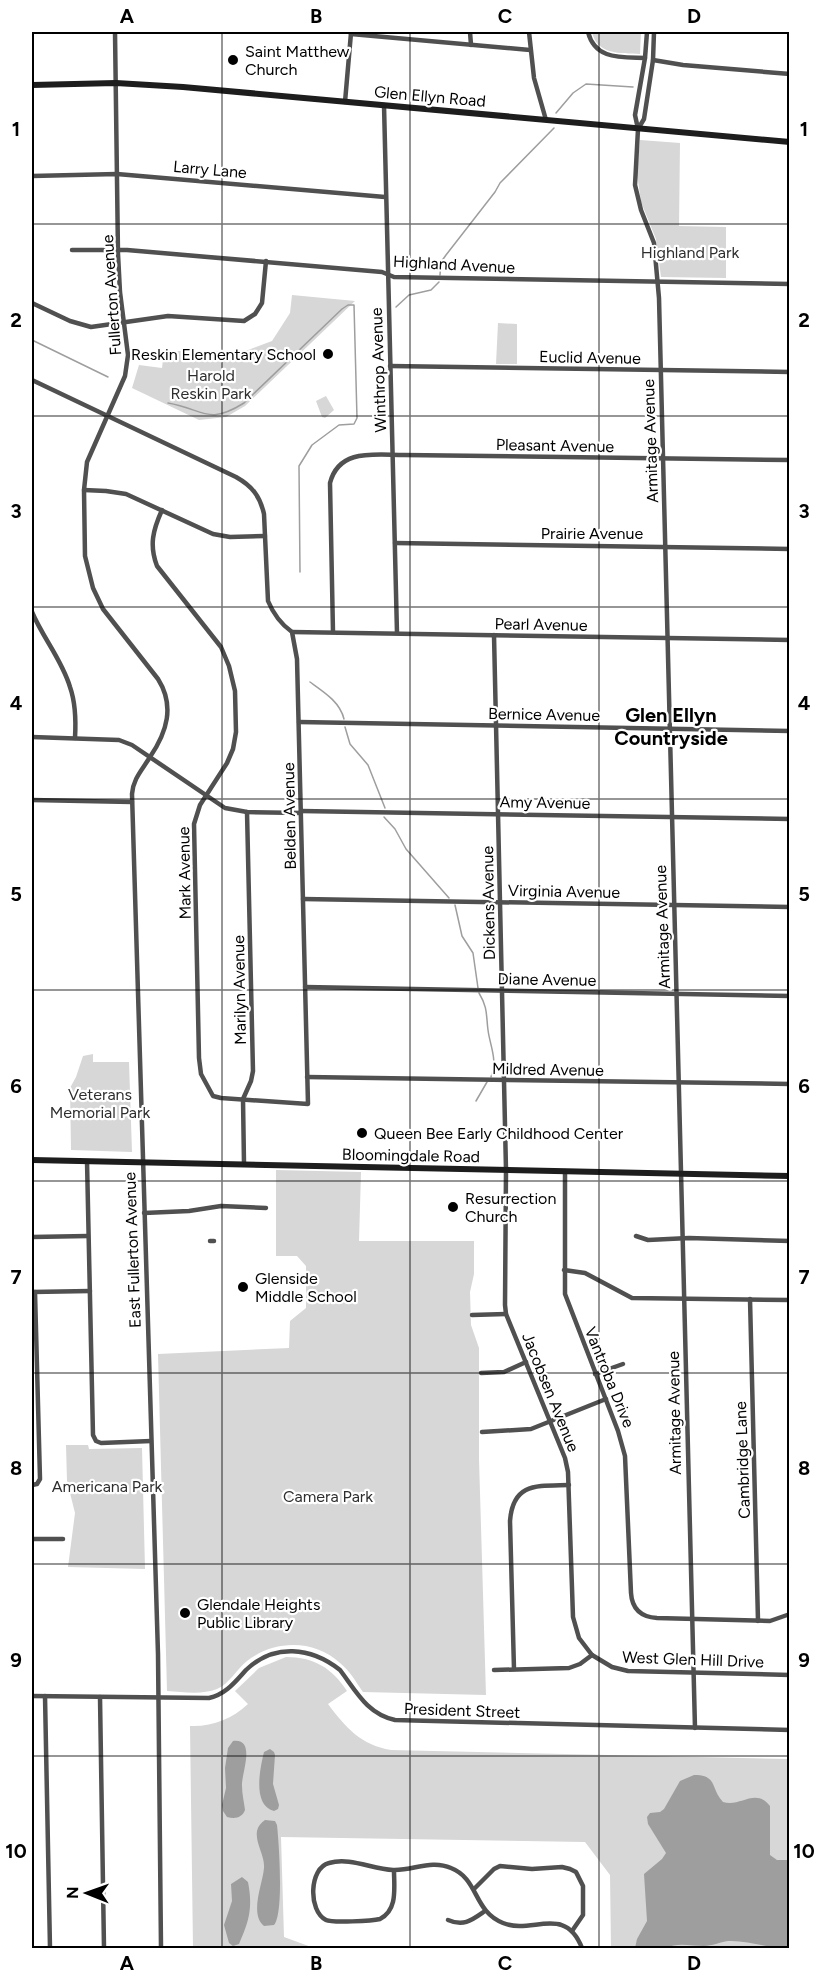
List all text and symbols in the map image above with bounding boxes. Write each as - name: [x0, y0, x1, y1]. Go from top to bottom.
- text: A: [120, 4, 135, 28]
- text: B: [310, 4, 322, 28]
- text: C: [498, 4, 512, 28]
- text: D: [687, 4, 701, 28]
- place label: Saint Matthew Church: [245, 42, 350, 79]
- marker: Saint Matthew Church: [226, 53, 240, 67]
- street label: Glen Ellyn Road: [373, 82, 487, 111]
- text: 1: [12, 117, 20, 141]
- text: 1: [800, 117, 808, 141]
- street label: Larry Lane: [172, 157, 248, 182]
- street label: Fullerton Avenue: [98, 234, 125, 356]
- park label: Highland Park: [641, 243, 739, 262]
- street label: Highland Avenue: [393, 252, 516, 277]
- street label: Winthrop Avenue: [367, 307, 390, 433]
- text: 2: [10, 308, 22, 332]
- text: 2: [798, 308, 810, 332]
- place label: Reskin Elementary School: [131, 345, 316, 364]
- marker: Reskin Elementary School: [321, 347, 335, 361]
- street label: Euclid Avenue: [539, 347, 641, 368]
- park label: Harold Reskin Park: [171, 366, 252, 403]
- street label: Armitage Avenue: [639, 378, 662, 503]
- street label: Pleasant Avenue: [496, 435, 615, 456]
- text: 3: [10, 499, 22, 523]
- text: 3: [798, 499, 810, 523]
- street label: Prairie Avenue: [541, 524, 643, 543]
- street label: Pearl Avenue: [494, 614, 588, 635]
- text: 4: [10, 691, 23, 715]
- text: 4: [798, 691, 811, 715]
- district label: Glen Ellyn Countryside: [614, 703, 728, 750]
- street label: Bernice Avenue: [488, 704, 600, 725]
- street label: Belden Avenue: [279, 762, 300, 870]
- street label: Amy Avenue: [499, 792, 591, 813]
- street label: Mark Avenue: [174, 826, 195, 920]
- street label: Dickens Avenue: [478, 846, 499, 960]
- street label: Armitage Avenue: [651, 864, 674, 989]
- street label: Virginia Avenue: [508, 881, 620, 902]
- text: 5: [10, 882, 22, 906]
- text: 5: [798, 882, 810, 906]
- street label: Marilyn Avenue: [229, 935, 250, 1045]
- street label: Diane Avenue: [498, 969, 597, 990]
- street label: Mildred Avenue: [492, 1059, 604, 1080]
- text: 6: [10, 1074, 22, 1098]
- text: 6: [798, 1074, 810, 1098]
- park label: Veterans Memorial Park: [50, 1085, 150, 1122]
- place label: Queen Bee Early Childhood Center: [374, 1124, 624, 1143]
- marker: Queen Bee Early Childhood Center: [355, 1126, 369, 1140]
- street label: Bloomingdale Road: [342, 1145, 480, 1166]
- street label: East Fullerton Avenue: [120, 1171, 145, 1328]
- place label: Resurrection Church: [465, 1189, 556, 1226]
- marker: Resurrection Church: [446, 1200, 460, 1214]
- text: 7: [10, 1265, 22, 1289]
- text: 7: [798, 1265, 810, 1289]
- place label: Glenside Middle School: [255, 1269, 357, 1306]
- marker: Glenside Middle School: [236, 1280, 250, 1294]
- street label: Vantroba Drive: [581, 1324, 638, 1430]
- street label: Jacobsen Avenue: [518, 1330, 583, 1455]
- street label: Armitage Avenue: [664, 1351, 685, 1475]
- street label: Cambridge Lane: [731, 1401, 754, 1519]
- text: 8: [10, 1456, 22, 1480]
- text: 8: [798, 1456, 810, 1480]
- park label: Americana Park: [52, 1477, 163, 1496]
- park label: Camera Park: [283, 1487, 373, 1506]
- place label: Glendale Heights Public Library: [197, 1595, 320, 1632]
- marker: Glendale Heights Public Library: [178, 1606, 192, 1620]
- text: 9: [10, 1648, 22, 1672]
- street label: West Glen Hill Drive: [622, 1648, 764, 1671]
- text: 9: [798, 1648, 810, 1672]
- street label: President Street: [404, 1699, 520, 1722]
- text: 10: [5, 1839, 27, 1863]
- text: 10: [793, 1839, 815, 1863]
- north arrow: [57, 1863, 117, 1923]
- text: N: [63, 1886, 82, 1899]
- text: A: [120, 1951, 135, 1975]
- text: B: [310, 1951, 322, 1975]
- text: C: [498, 1951, 512, 1975]
- text: D: [687, 1951, 701, 1975]

